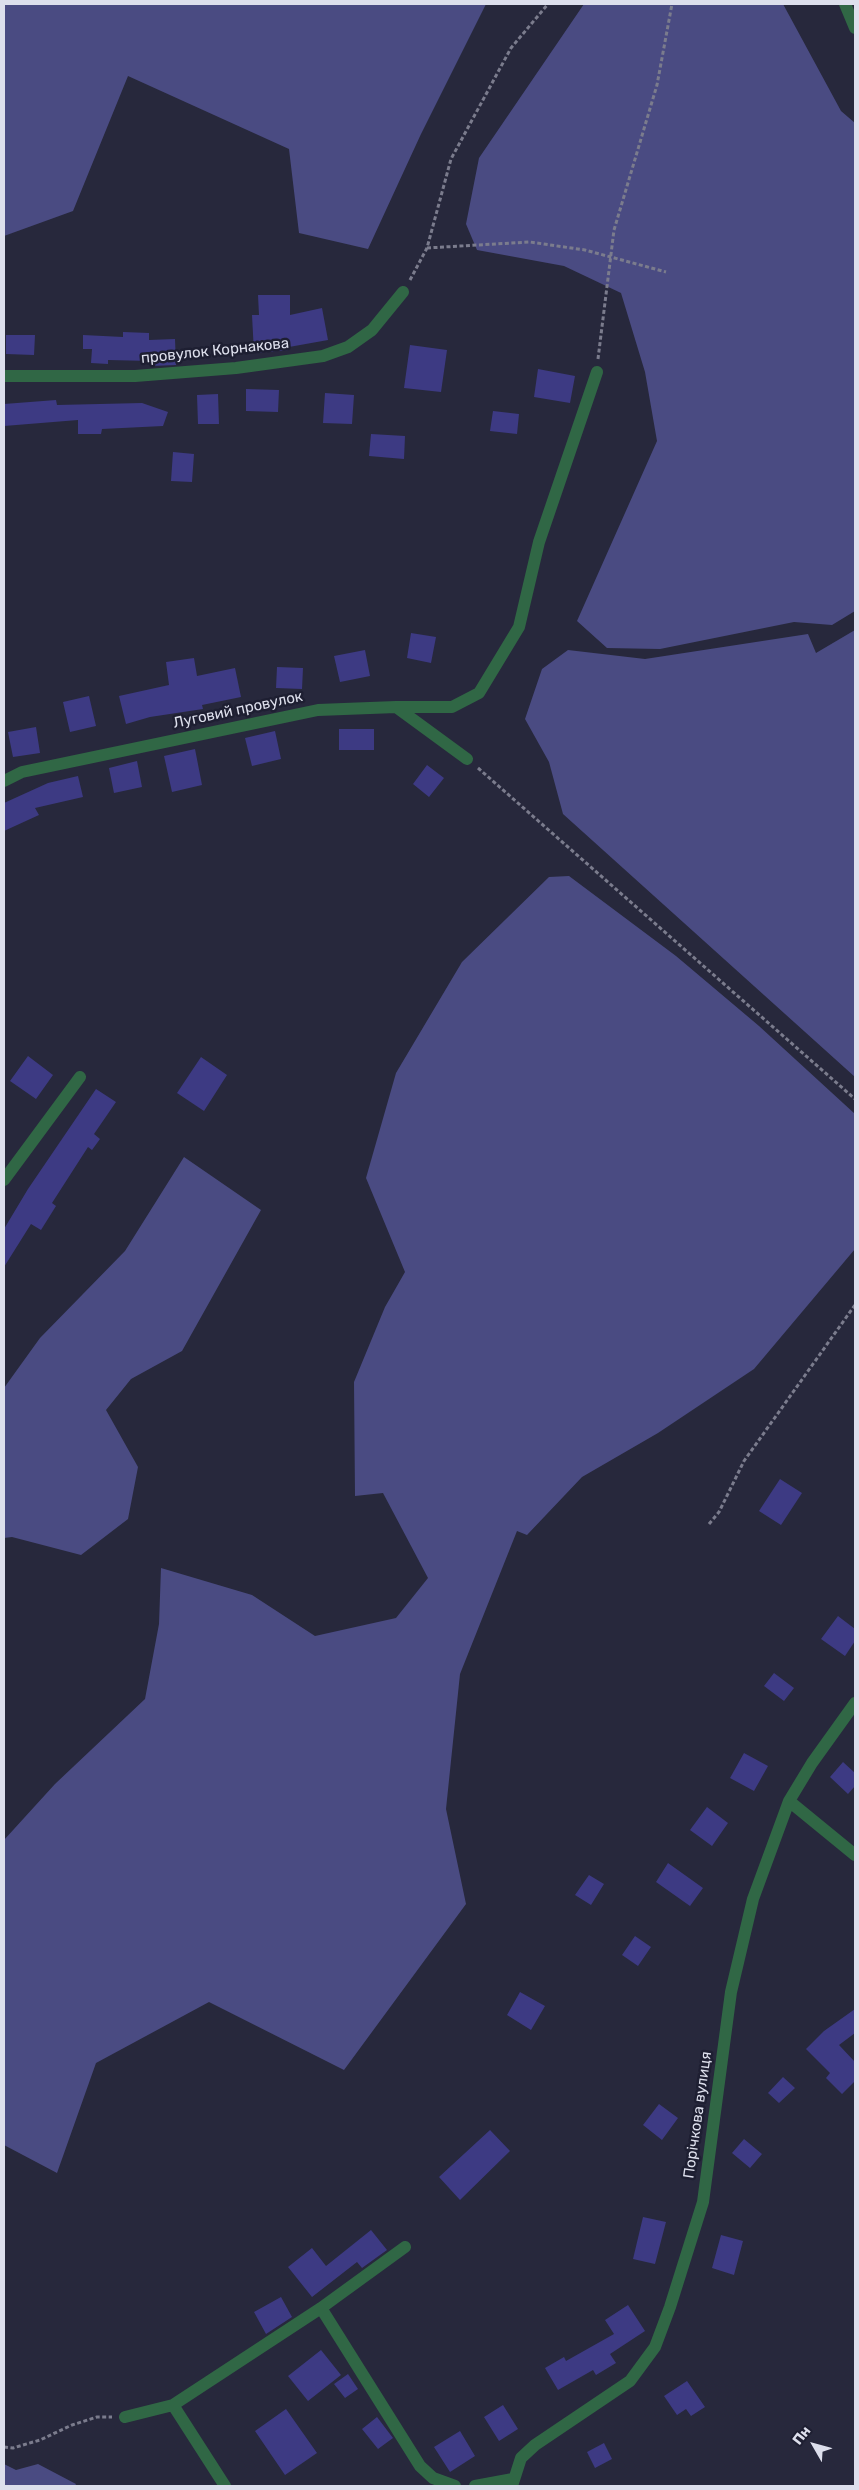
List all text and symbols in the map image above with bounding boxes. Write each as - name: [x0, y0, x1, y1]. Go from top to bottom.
- street label: провулок Корнакова: [140, 334, 290, 368]
- street label: Луговий провулок: [172, 687, 304, 733]
- street label: Порічкова вулиця: [680, 2050, 716, 2180]
- north arrow: [789, 2420, 839, 2470]
- text: Пн: [789, 2423, 814, 2448]

